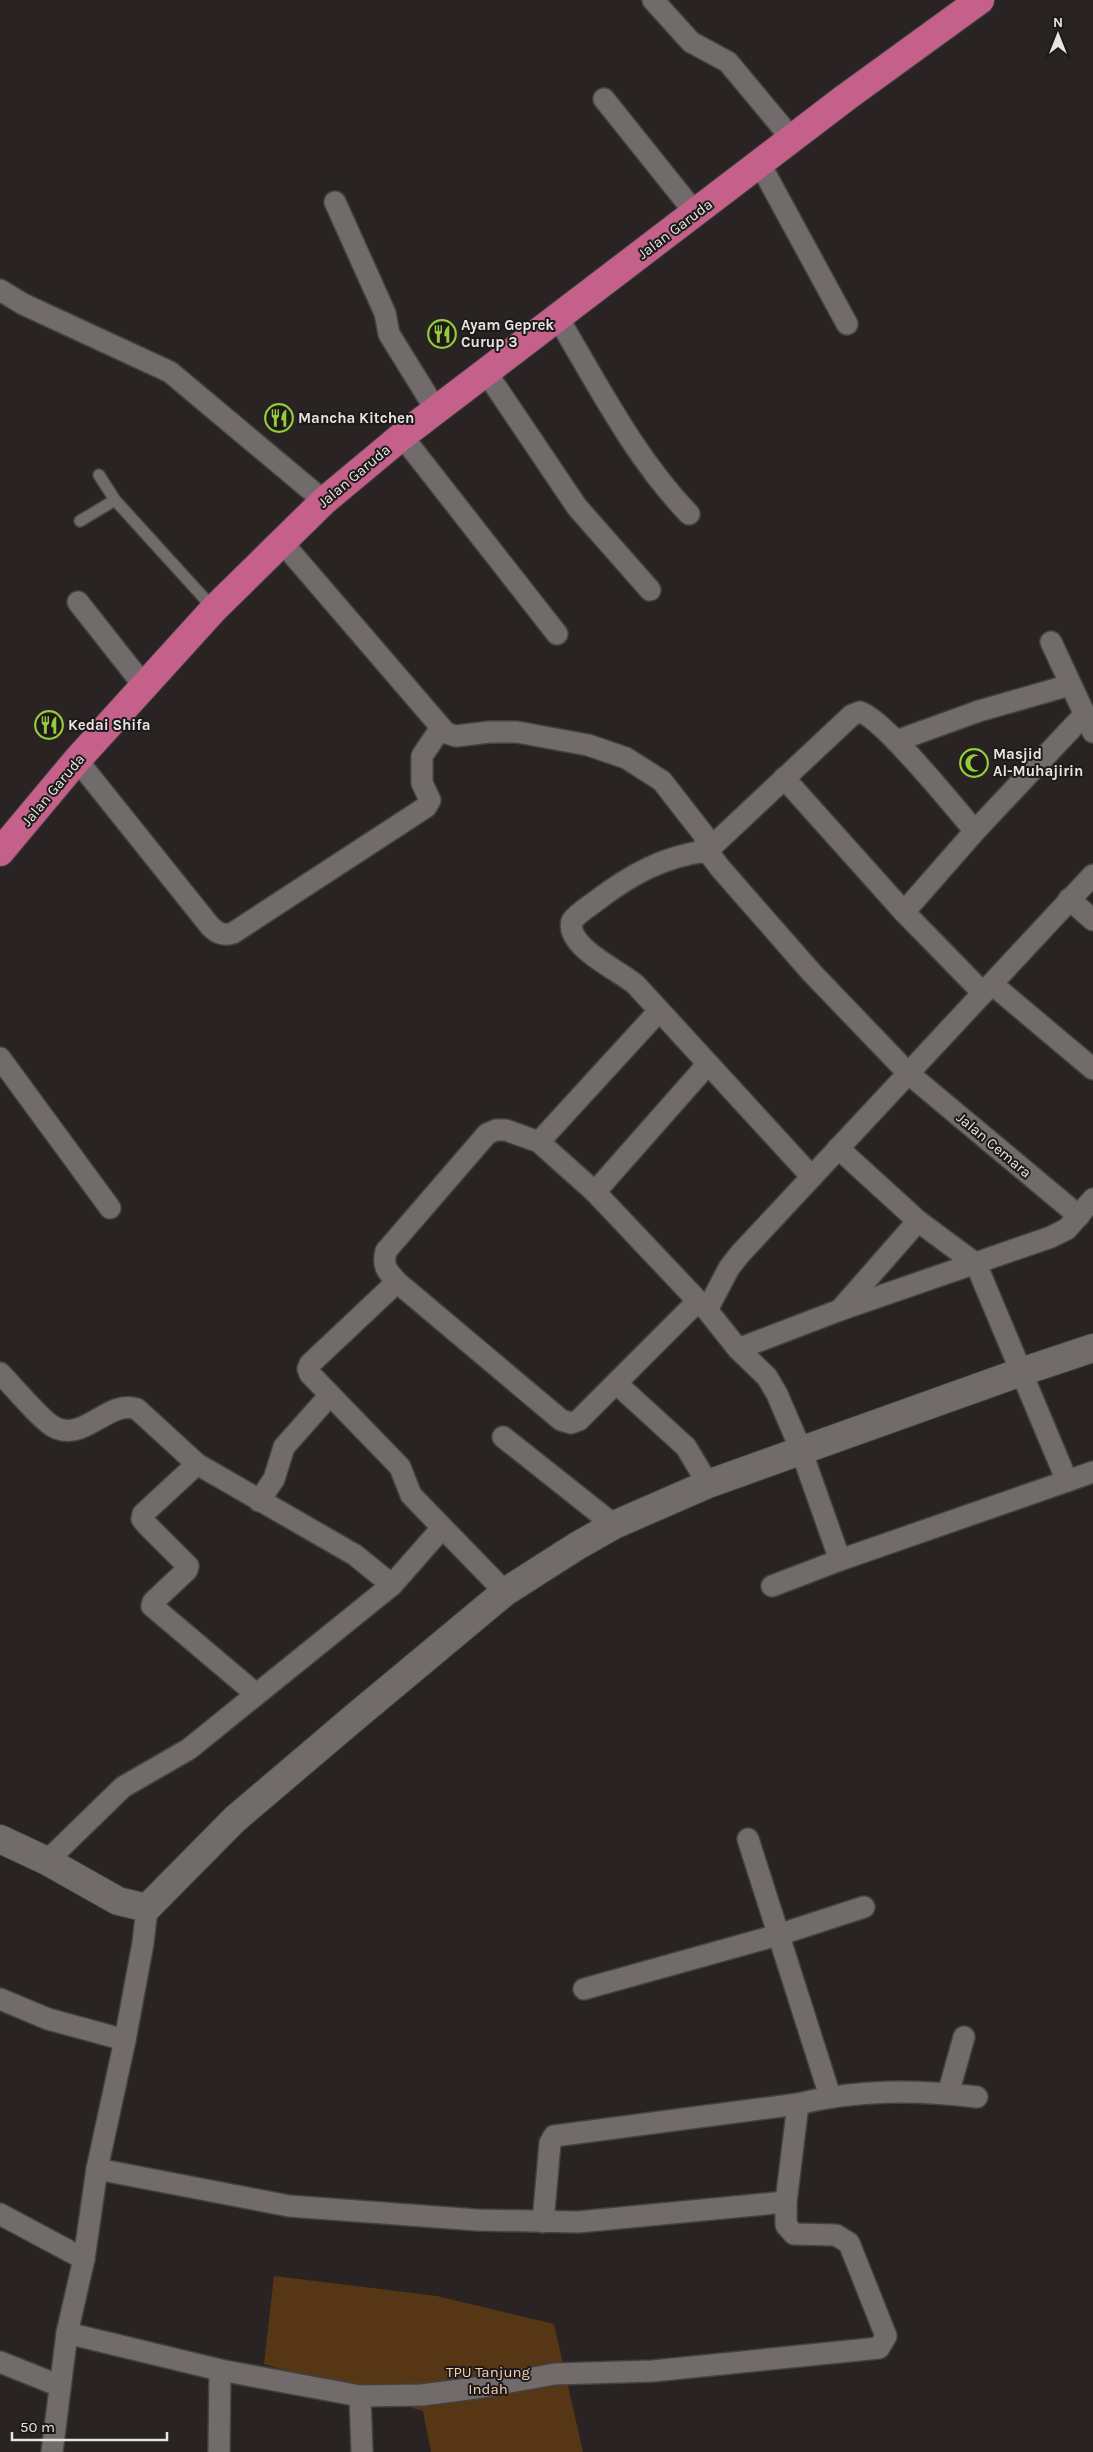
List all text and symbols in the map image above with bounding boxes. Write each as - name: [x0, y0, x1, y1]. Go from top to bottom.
- north arrow: [1033, 10, 1083, 60]
- text: N: [1053, 14, 1063, 31]
- street label: Jalan Garuda: [634, 195, 716, 263]
- place label: Ayam Geprek Curup 3: [461, 316, 554, 351]
- restaurant icon: Ayam Geprek Curup 3: [427, 319, 457, 349]
- restaurant icon: Mancha Kitchen: [264, 403, 294, 433]
- place label: Mancha Kitchen: [298, 409, 414, 427]
- street label: Jalan Garuda: [314, 441, 394, 511]
- restaurant icon: Kedai Shifa: [34, 710, 64, 740]
- place label: Kedai Shifa: [68, 716, 151, 734]
- place label: Masjid Al-Muhajirin: [993, 745, 1083, 780]
- mosque icon: Masjid Al-Muhajirin: [959, 748, 989, 778]
- street label: Jalan Garuda: [18, 750, 88, 830]
- street label: Jalan Cemara: [953, 1108, 1035, 1182]
- park label: TPU Tanjung Indah: [446, 2363, 531, 2398]
- scale bar: [12, 2410, 168, 2442]
- text: 50 m: [20, 2418, 55, 2436]

